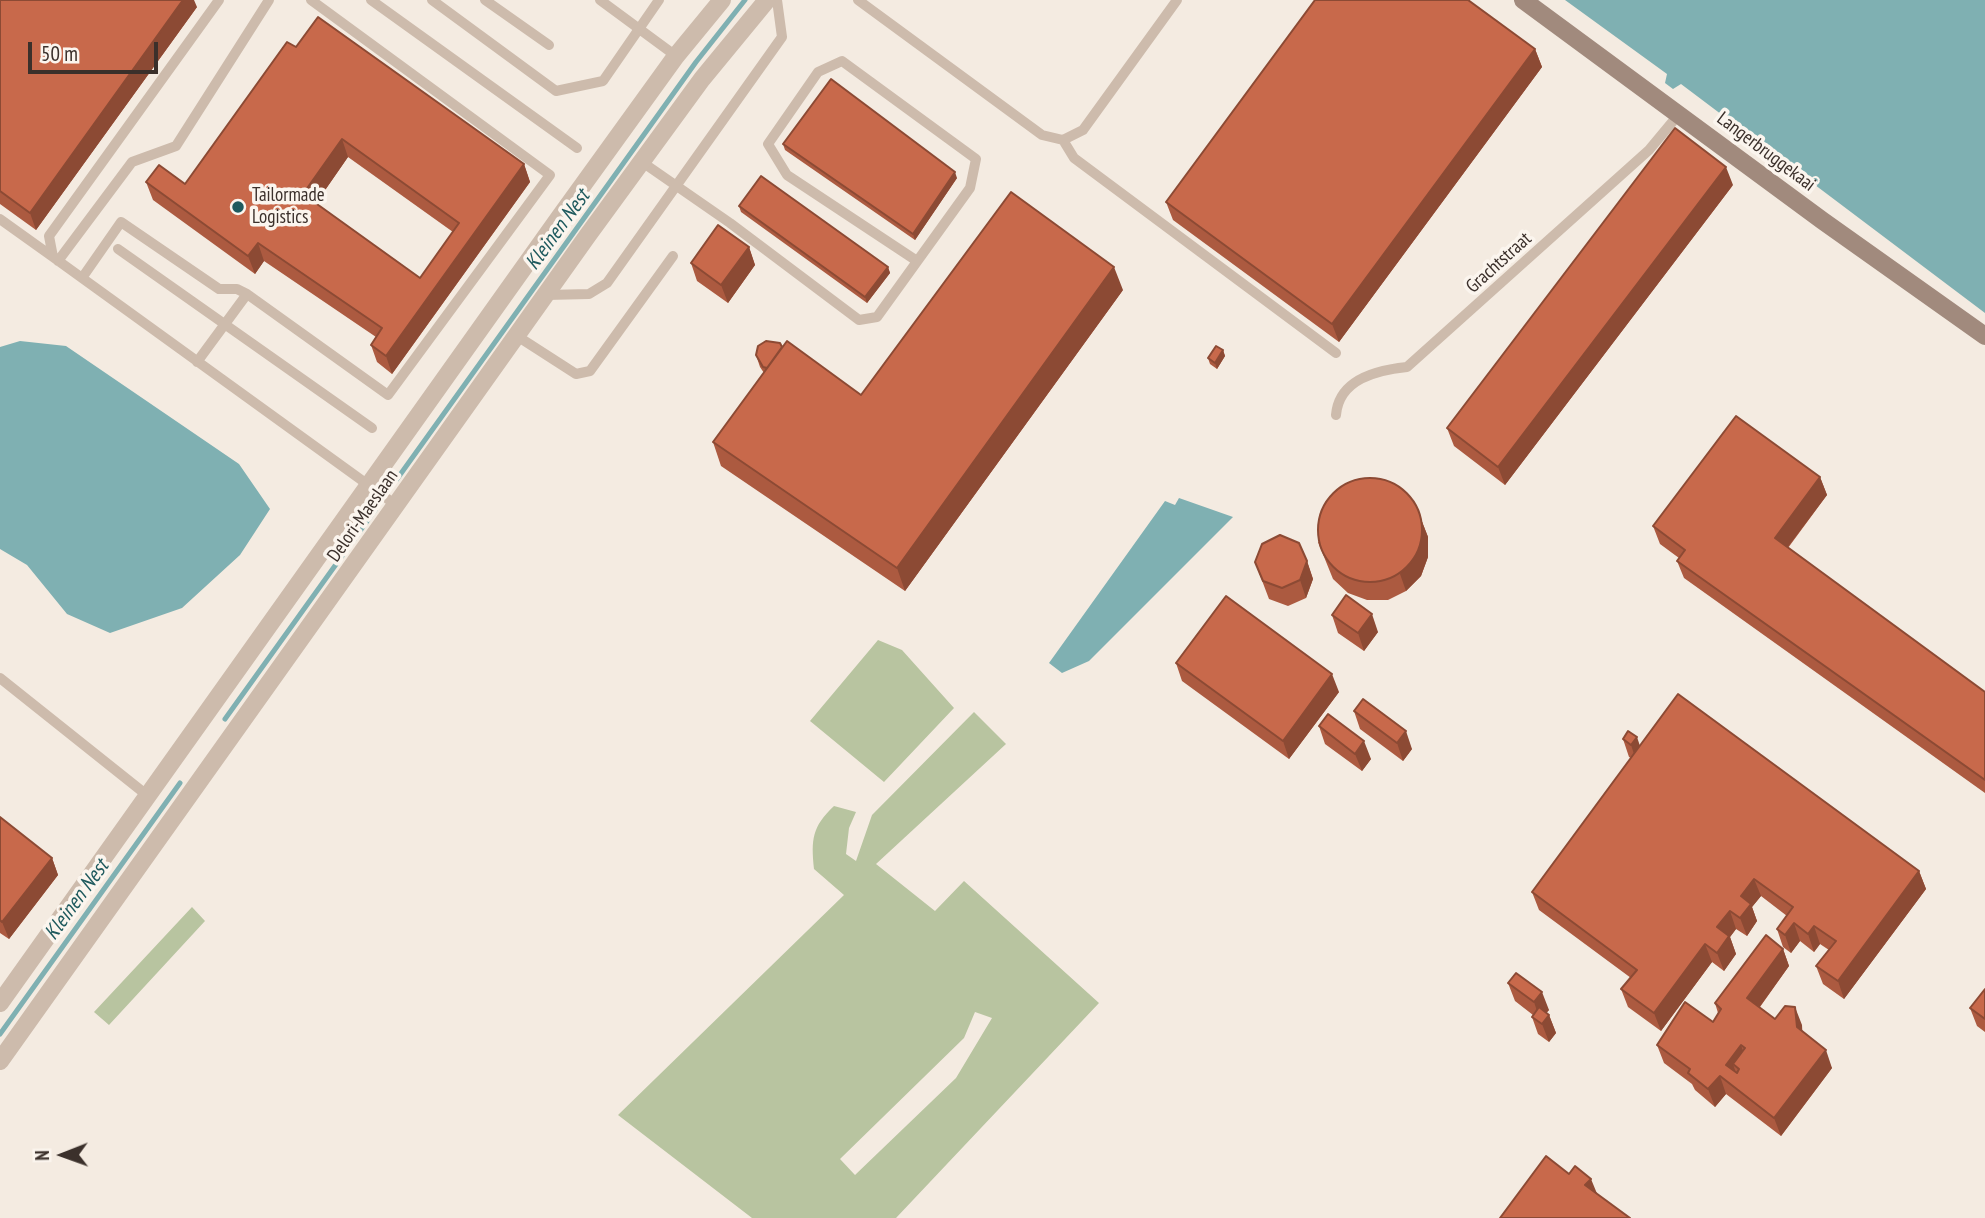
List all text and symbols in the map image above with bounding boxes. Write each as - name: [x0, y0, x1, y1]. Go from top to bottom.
- scale bar: [32, 28, 161, 72]
- text: 50 m: [41, 40, 78, 67]
- street label: Langerbruggekaai: [1712, 108, 1820, 196]
- place label: Tailormade Logistics: [252, 185, 324, 229]
- water label: Kleinen Nest: [521, 185, 595, 275]
- marker: Tailormade Logistics: [230, 199, 246, 215]
- street label: Grachtstraat: [1462, 228, 1536, 298]
- street label: Delori-Maeslaan: [323, 466, 403, 566]
- water label: Kleinen Nest: [40, 855, 114, 945]
- north arrow: [28, 1120, 98, 1190]
- text: N: [30, 1150, 54, 1161]

